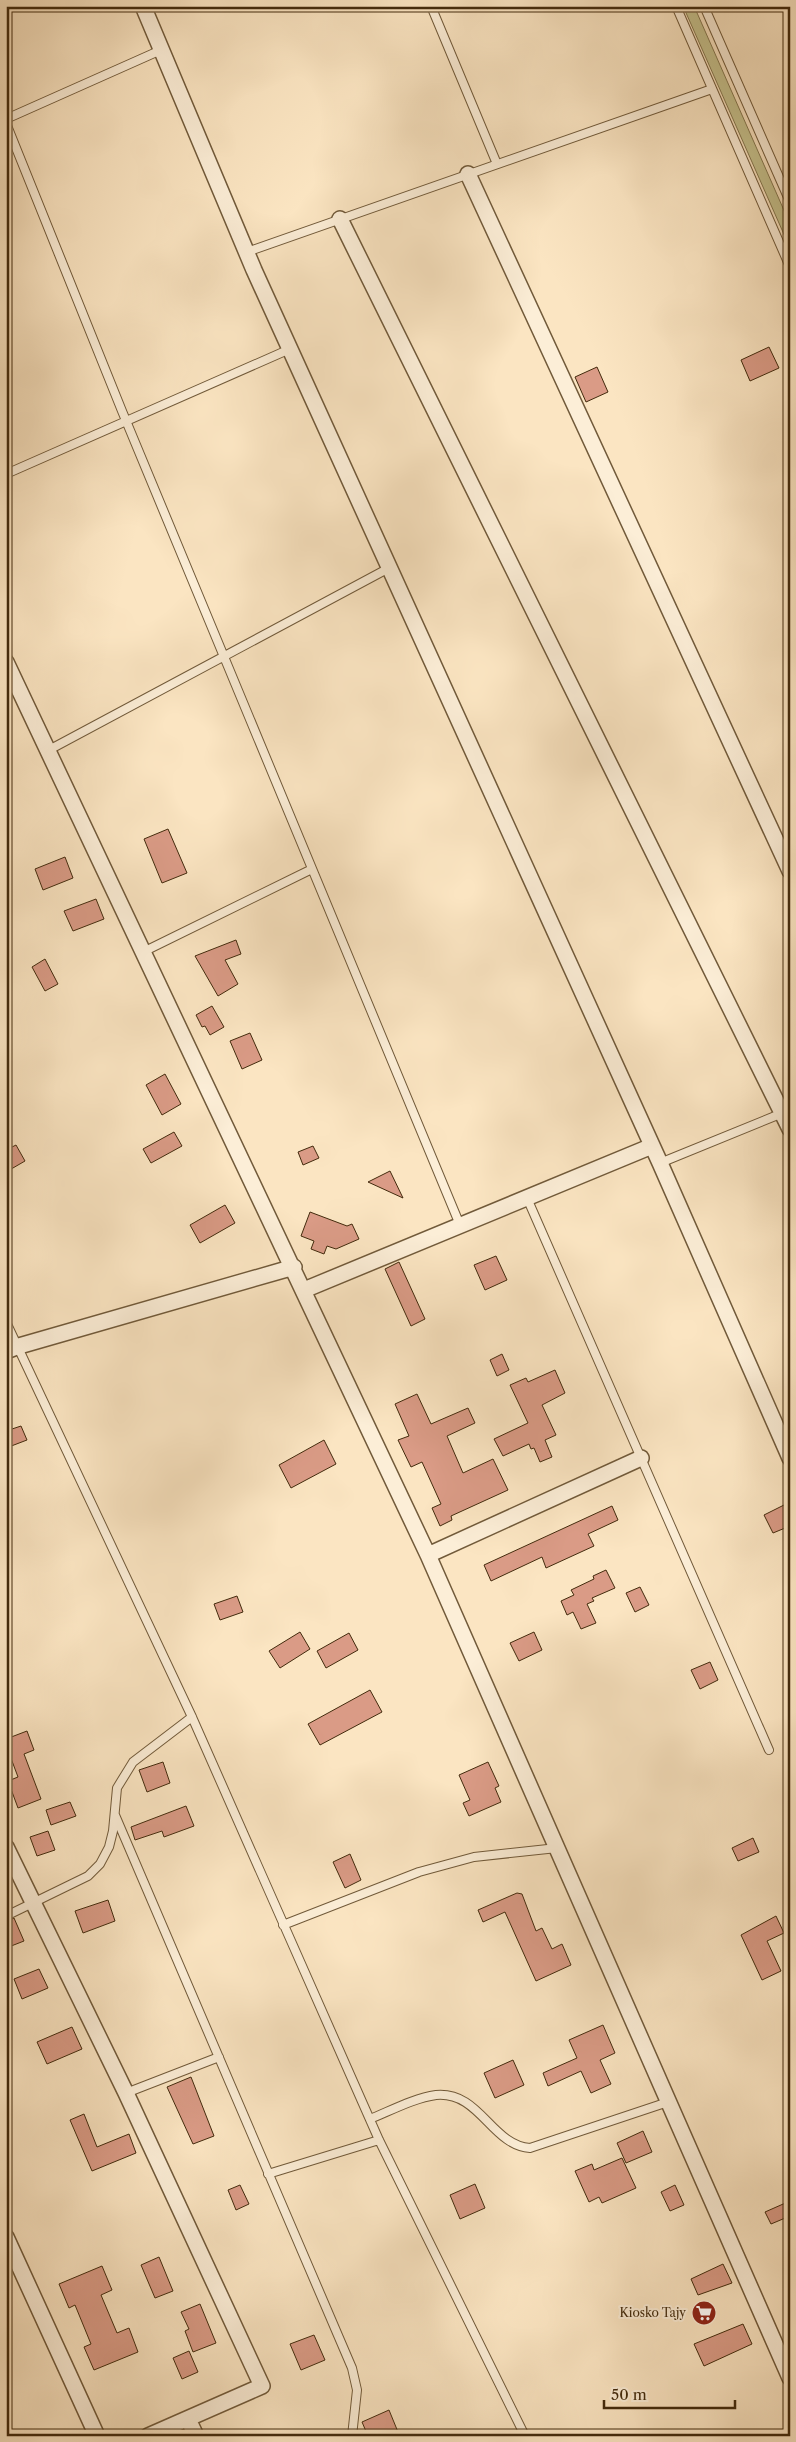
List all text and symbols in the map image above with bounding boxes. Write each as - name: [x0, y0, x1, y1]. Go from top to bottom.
- supermarket icon: Kiosko Tajy: [691, 2300, 717, 2326]
- place label: Kiosko Tajy: [619, 2305, 686, 2320]
- scale bar: [604, 2377, 735, 2409]
- text: 50 m: [611, 2385, 647, 2404]

